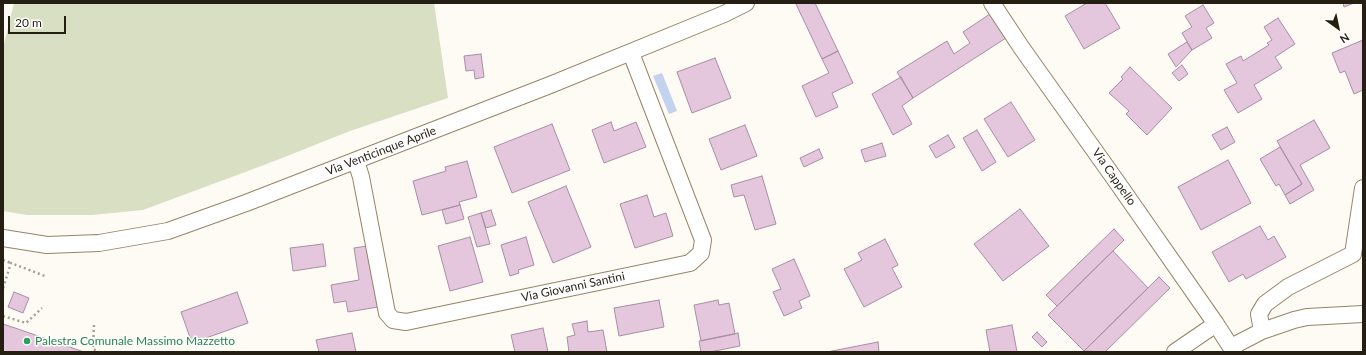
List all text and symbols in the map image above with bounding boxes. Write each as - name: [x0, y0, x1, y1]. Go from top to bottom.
- scale bar: [10, 8, 68, 34]
- north arrow: [1318, 8, 1358, 48]
- text: 20 m: [15, 15, 42, 30]
- text: N: [1338, 31, 1352, 46]
- street label: Via Venticinque Aprile: [324, 123, 438, 179]
- street label: Via Cappello: [1089, 146, 1139, 208]
- street label: Via Giovanni Santini: [520, 269, 626, 305]
- place label: Palestra Comunale Massimo Mazzetto: [35, 334, 235, 348]
- marker: Palestra Comunale Massimo Mazzetto: [22, 336, 32, 346]

